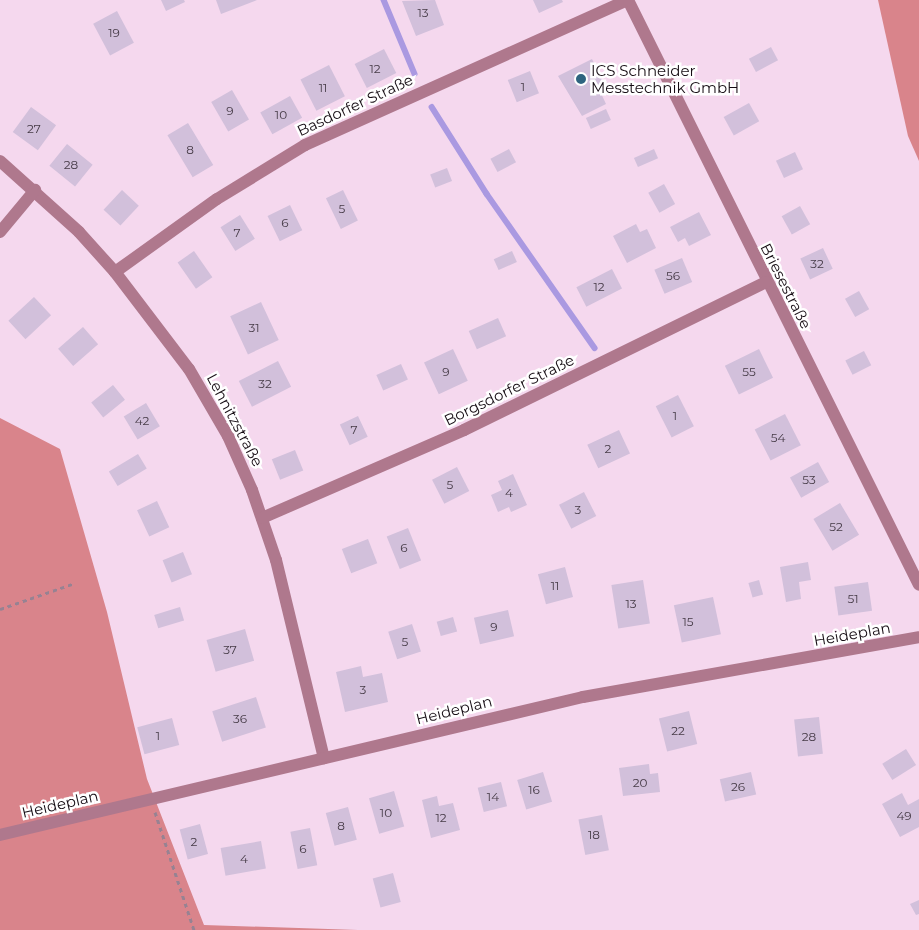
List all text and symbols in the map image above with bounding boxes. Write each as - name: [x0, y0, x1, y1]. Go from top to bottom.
- house number: 13: [417, 6, 429, 20]
- house number: 19: [108, 26, 120, 40]
- place label: ICS Schneider Messtechnik GmbH: [591, 61, 739, 96]
- house number: 12: [369, 62, 381, 76]
- street label: Basdorfer Straße: [294, 70, 416, 140]
- marker: ICS Schneider Messtechnik GmbH: [575, 73, 587, 85]
- house number: 1: [521, 80, 525, 94]
- house number: 11: [319, 81, 327, 95]
- house number: 9: [226, 104, 234, 118]
- house number: 10: [275, 108, 287, 122]
- house number: 27: [27, 122, 41, 136]
- house number: 8: [186, 143, 194, 157]
- house number: 28: [64, 158, 78, 172]
- house number: 5: [339, 202, 345, 216]
- house number: 6: [281, 216, 289, 230]
- house number: 7: [233, 226, 241, 240]
- street label: Briesestraße: [757, 240, 815, 332]
- house number: 32: [810, 257, 824, 271]
- house number: 56: [666, 269, 680, 283]
- house number: 12: [593, 280, 605, 294]
- house number: 31: [248, 321, 260, 335]
- street label: Borgsdorfer Straße: [441, 351, 577, 429]
- house number: 9: [442, 365, 450, 379]
- house number: 55: [742, 365, 756, 379]
- street label: Lehnitzstraße: [203, 371, 267, 469]
- house number: 32: [258, 377, 272, 391]
- house number: 1: [673, 409, 677, 423]
- house number: 42: [135, 414, 149, 428]
- house number: 7: [350, 423, 358, 437]
- house number: 54: [771, 431, 785, 445]
- house number: 2: [605, 442, 611, 456]
- house number: 53: [802, 473, 816, 487]
- house number: 5: [447, 478, 453, 492]
- house number: 4: [505, 486, 513, 500]
- house number: 3: [575, 503, 581, 517]
- house number: 52: [829, 520, 843, 534]
- house number: 6: [400, 541, 408, 555]
- house number: 11: [551, 579, 559, 593]
- house number: 51: [847, 592, 859, 606]
- house number: 13: [625, 597, 637, 611]
- house number: 15: [682, 615, 694, 629]
- street label: Heideplan: [812, 618, 892, 650]
- house number: 9: [490, 620, 498, 634]
- house number: 5: [402, 635, 408, 649]
- house number: 37: [223, 643, 237, 657]
- house number: 3: [360, 683, 366, 697]
- street label: Heideplan: [414, 692, 494, 728]
- house number: 36: [233, 712, 247, 726]
- house number: 22: [671, 724, 685, 738]
- house number: 1: [156, 729, 160, 743]
- house number: 28: [802, 730, 816, 744]
- house number: 20: [633, 776, 647, 790]
- house number: 26: [731, 780, 745, 794]
- house number: 16: [528, 783, 540, 797]
- street label: Heideplan: [20, 786, 100, 822]
- house number: 14: [487, 790, 499, 804]
- house number: 10: [380, 806, 392, 820]
- house number: 49: [896, 809, 912, 823]
- house number: 12: [435, 811, 447, 825]
- house number: 8: [337, 819, 345, 833]
- house number: 18: [588, 828, 600, 842]
- house number: 2: [191, 835, 197, 849]
- house number: 6: [299, 842, 307, 856]
- house number: 4: [240, 852, 248, 866]

